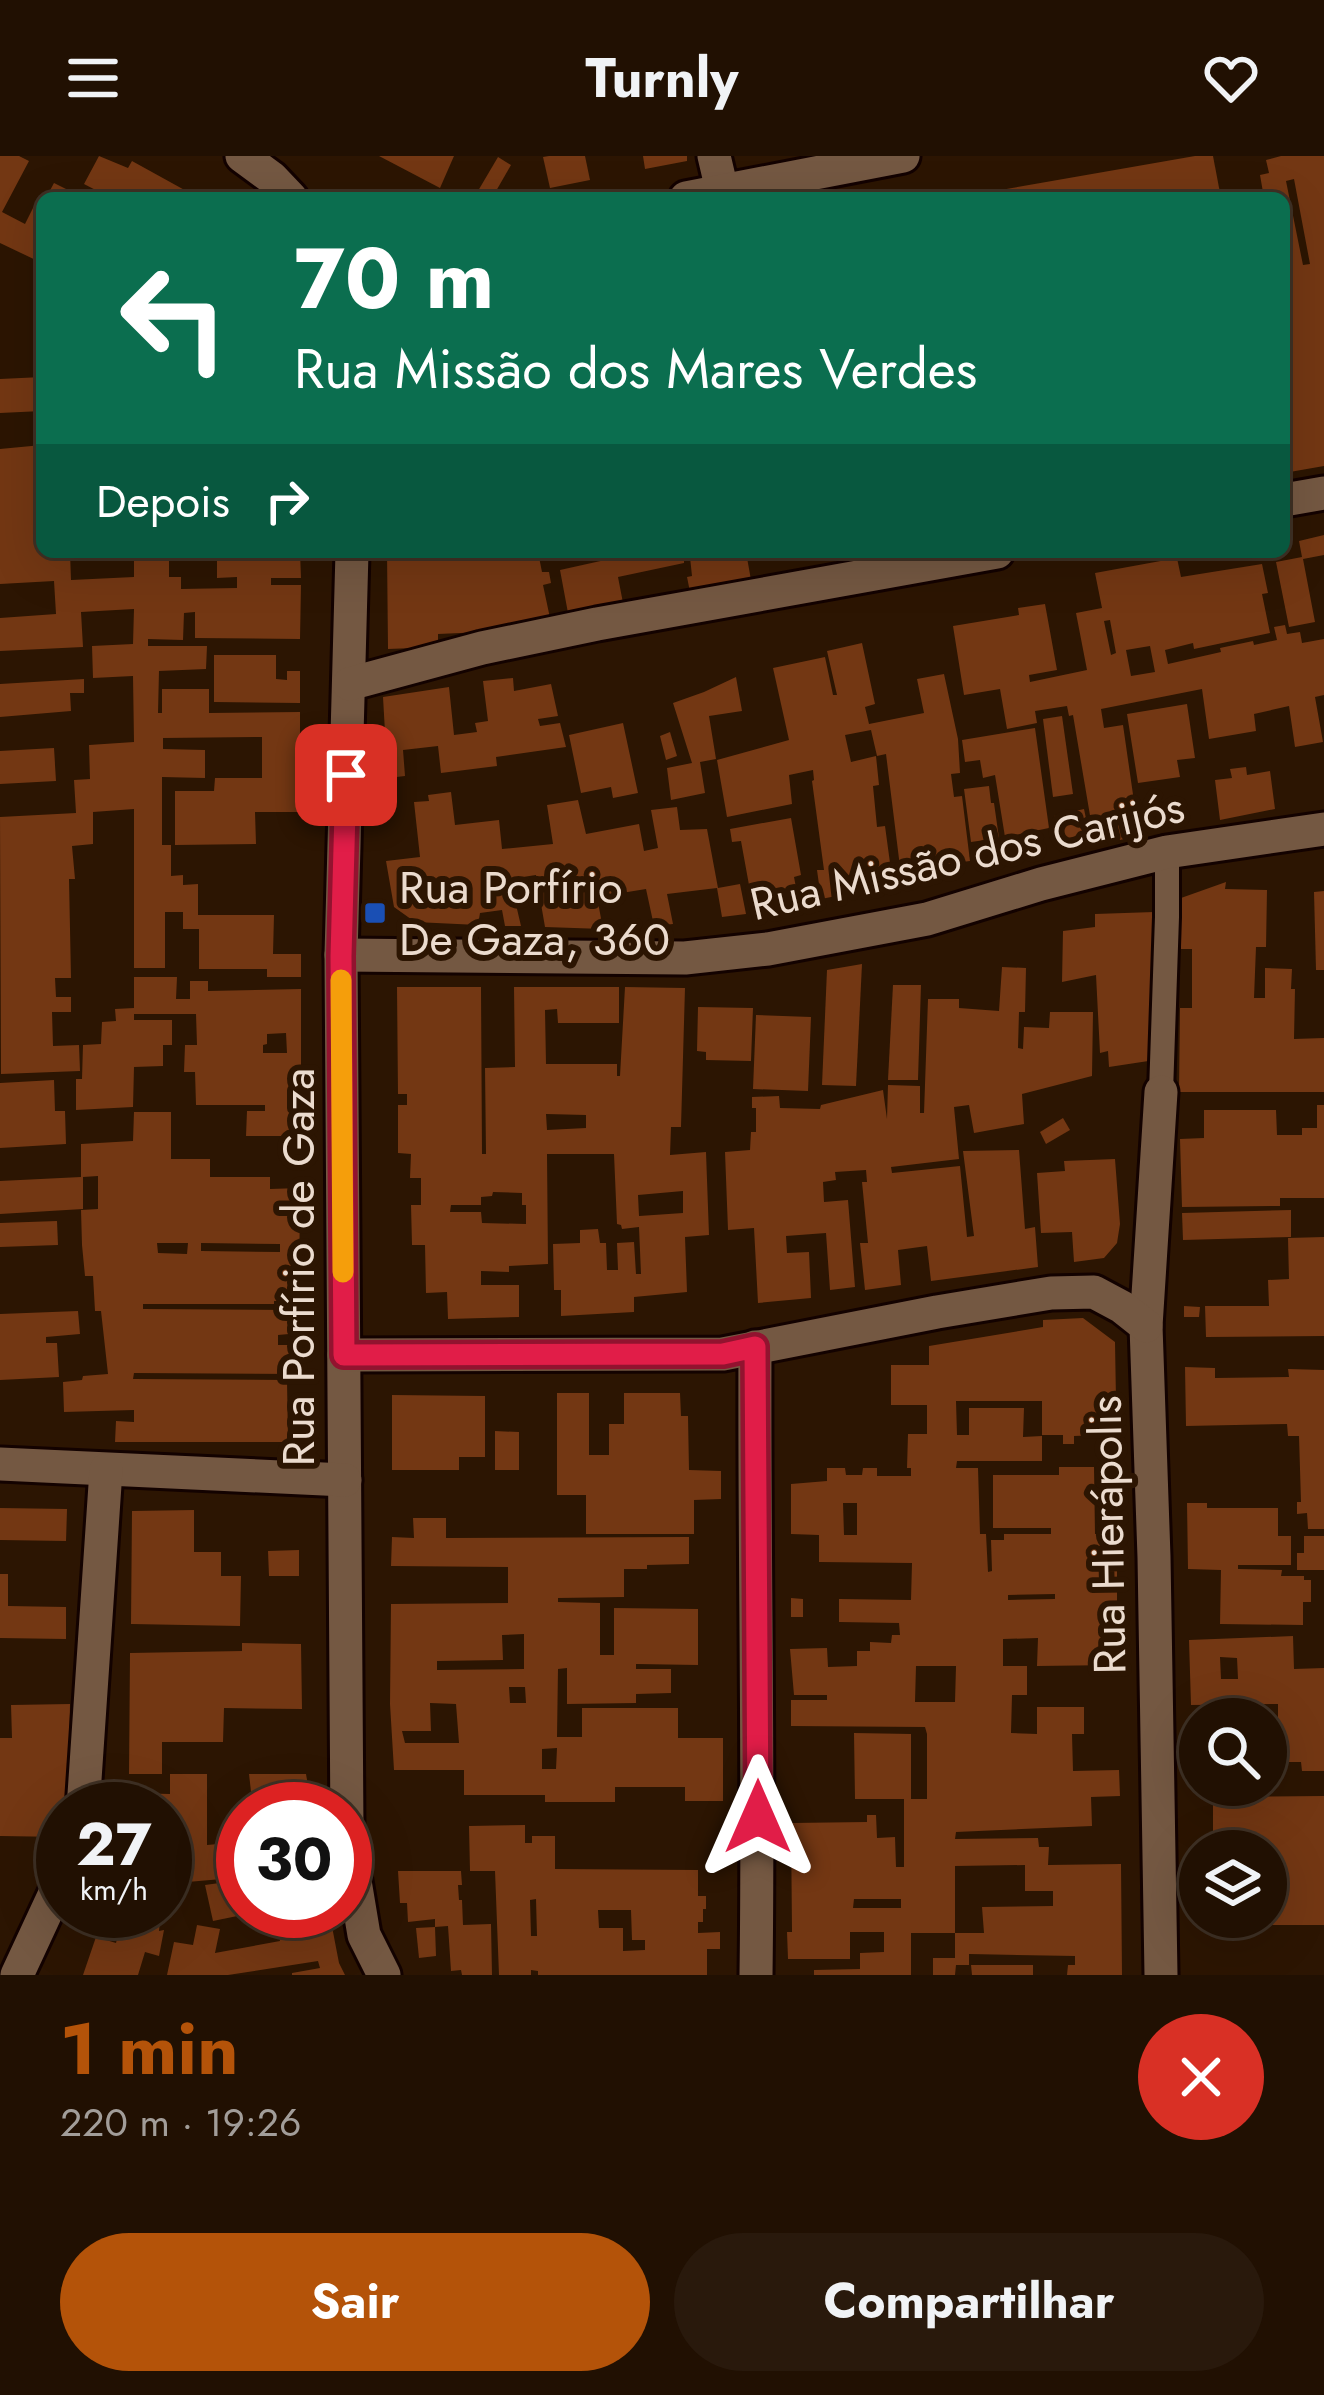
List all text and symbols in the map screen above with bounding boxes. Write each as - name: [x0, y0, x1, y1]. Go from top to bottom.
- text: Turnly: [586, 39, 738, 117]
- icon: menu: [60, 45, 126, 111]
- icon: heart: [1198, 45, 1264, 111]
- text: 70 m: [294, 218, 494, 340]
- icon: left: [96, 240, 252, 396]
- text: Rua Missão dos Mares Verdes: [294, 330, 977, 408]
- icon: right: [254, 468, 320, 534]
- text: Depois: [96, 469, 230, 534]
- pin: [295, 724, 397, 826]
- icon: arrive: [313, 742, 379, 808]
- street label: Rua Missão dos Carijós: [744, 774, 1191, 937]
- place label: Rua Porfírio De Gaza, 360: [399, 855, 670, 972]
- marker: Rua Porfírio De Gaza, 360: [362, 900, 388, 926]
- street label: Rua Porfírio de Gaza: [266, 1068, 331, 1466]
- street label: Rua Hierápolis: [1073, 1395, 1142, 1675]
- map controls: [1179, 1698, 1287, 1938]
- button: search: [1179, 1698, 1287, 1806]
- position arrow: [695, 1754, 821, 1880]
- speed limit sign: 30: [216, 1782, 372, 1938]
- text: 27: [76, 1801, 152, 1888]
- button: layers: [1179, 1830, 1287, 1938]
- text: km/h: [80, 1868, 148, 1911]
- text: 1 min: [60, 1997, 239, 2101]
- button: close: [1138, 2014, 1264, 2140]
- text: 220 m · 19:26: [60, 2094, 301, 2151]
- button: Sair: [60, 2233, 650, 2371]
- button: Compartilhar: [674, 2233, 1264, 2371]

